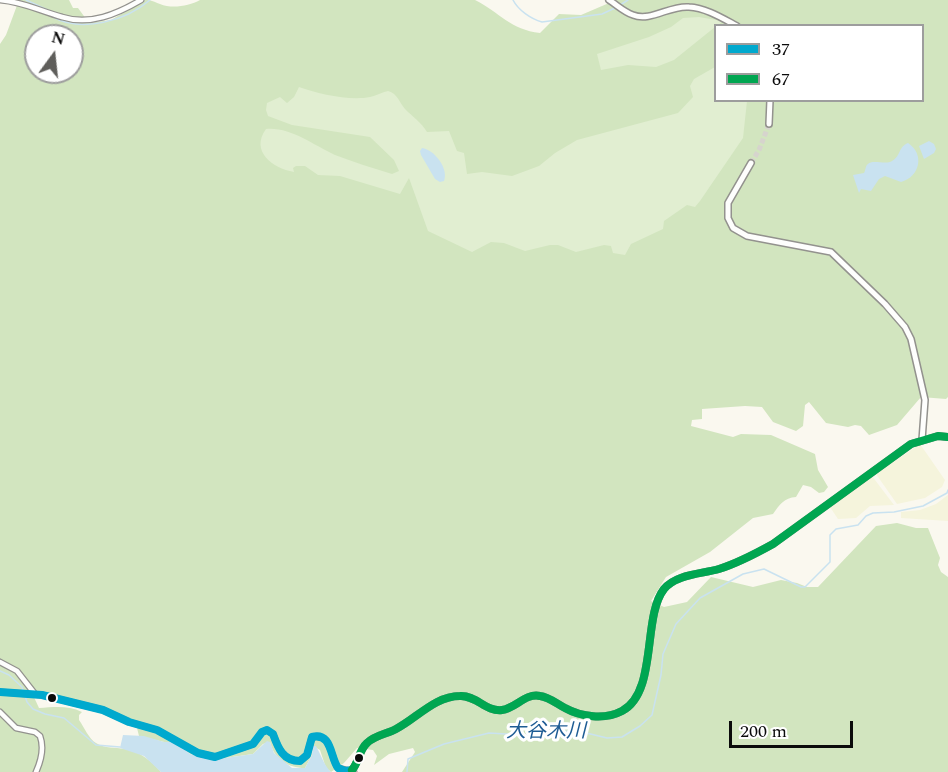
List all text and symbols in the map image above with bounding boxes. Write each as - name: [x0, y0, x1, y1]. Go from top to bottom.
- north arrow: [24, 24, 84, 84]
- legend: [714, 24, 924, 102]
- text: N: [49, 25, 68, 52]
- text: 37: [772, 36, 790, 63]
- text: 67: [772, 66, 790, 93]
- unlabelled marker: [46, 692, 58, 704]
- scale bar: [732, 709, 856, 747]
- text: 200 m: [740, 718, 787, 745]
- water label: 大谷木川: [506, 721, 586, 745]
- unlabelled marker: [353, 752, 365, 764]

